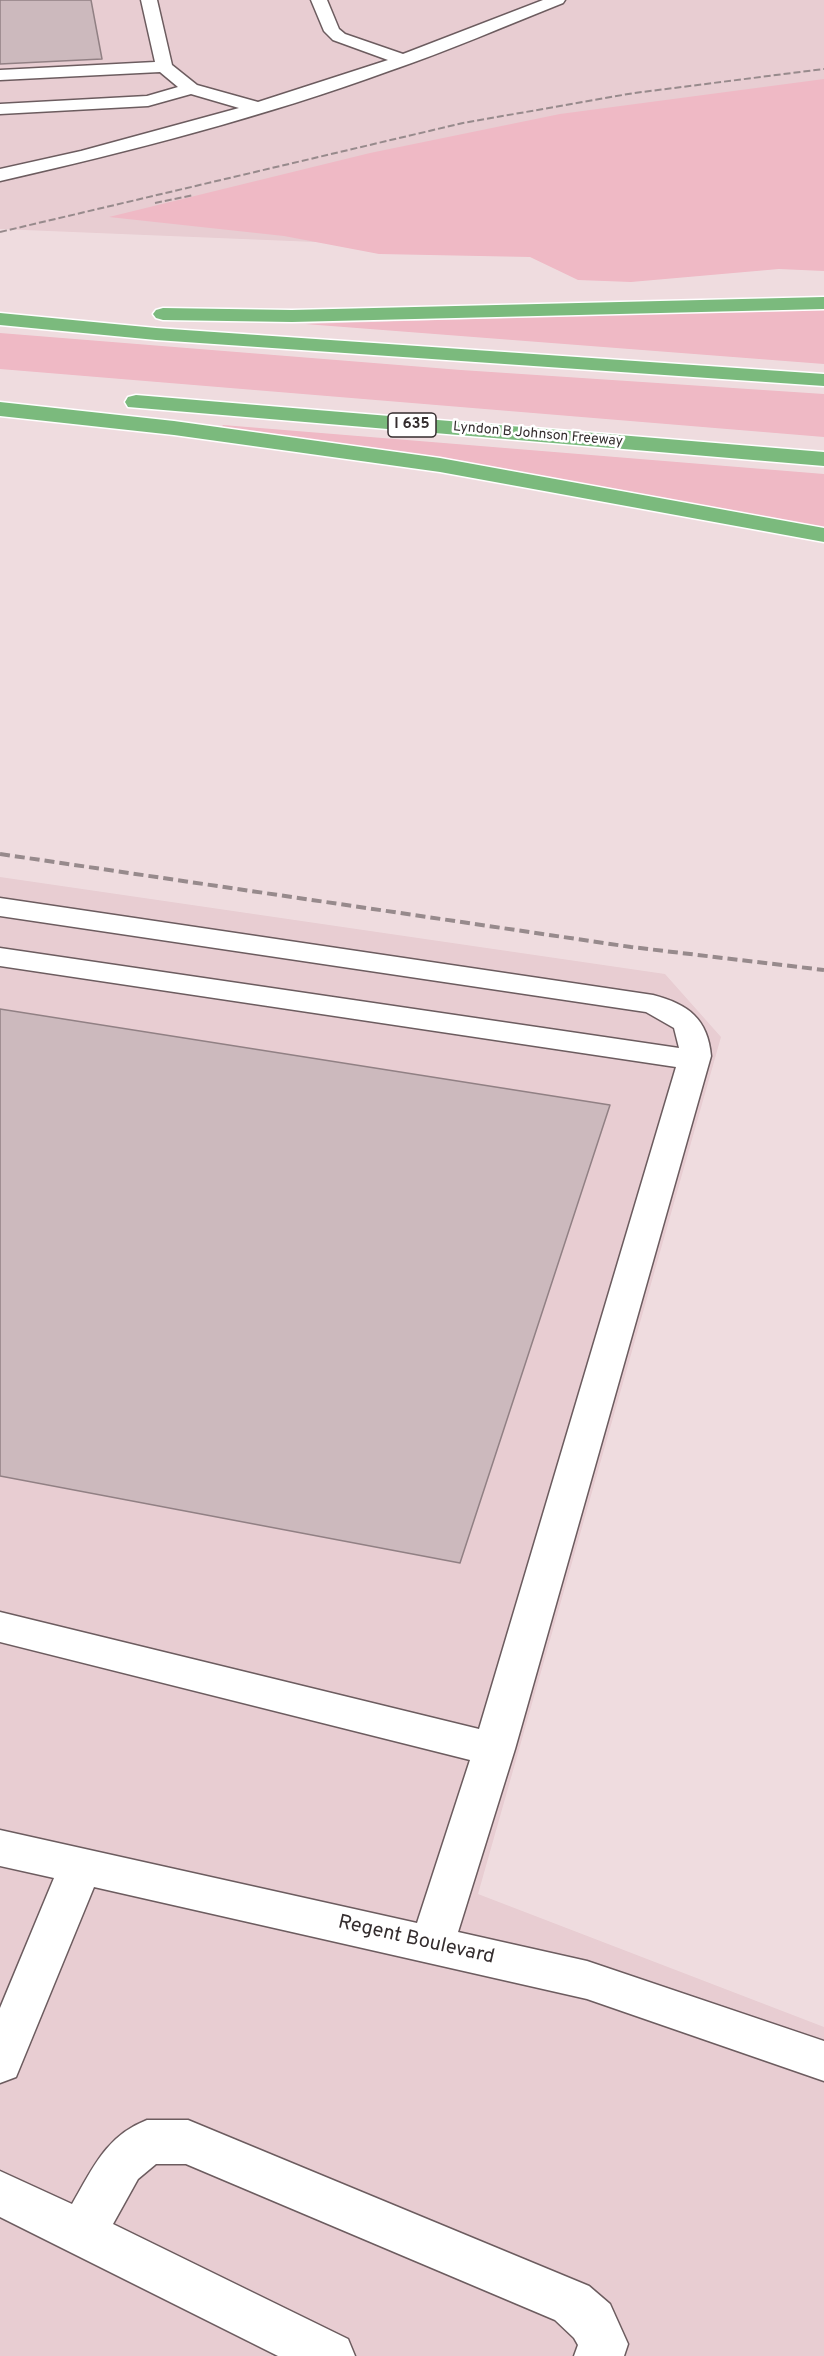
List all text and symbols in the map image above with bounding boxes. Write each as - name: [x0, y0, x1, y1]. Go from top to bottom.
- road number: I 635: [388, 413, 436, 437]
- street label: Lyndon B Johnson Freeway: [452, 419, 624, 451]
- street label: Regent Boulevard: [335, 1911, 497, 1971]

